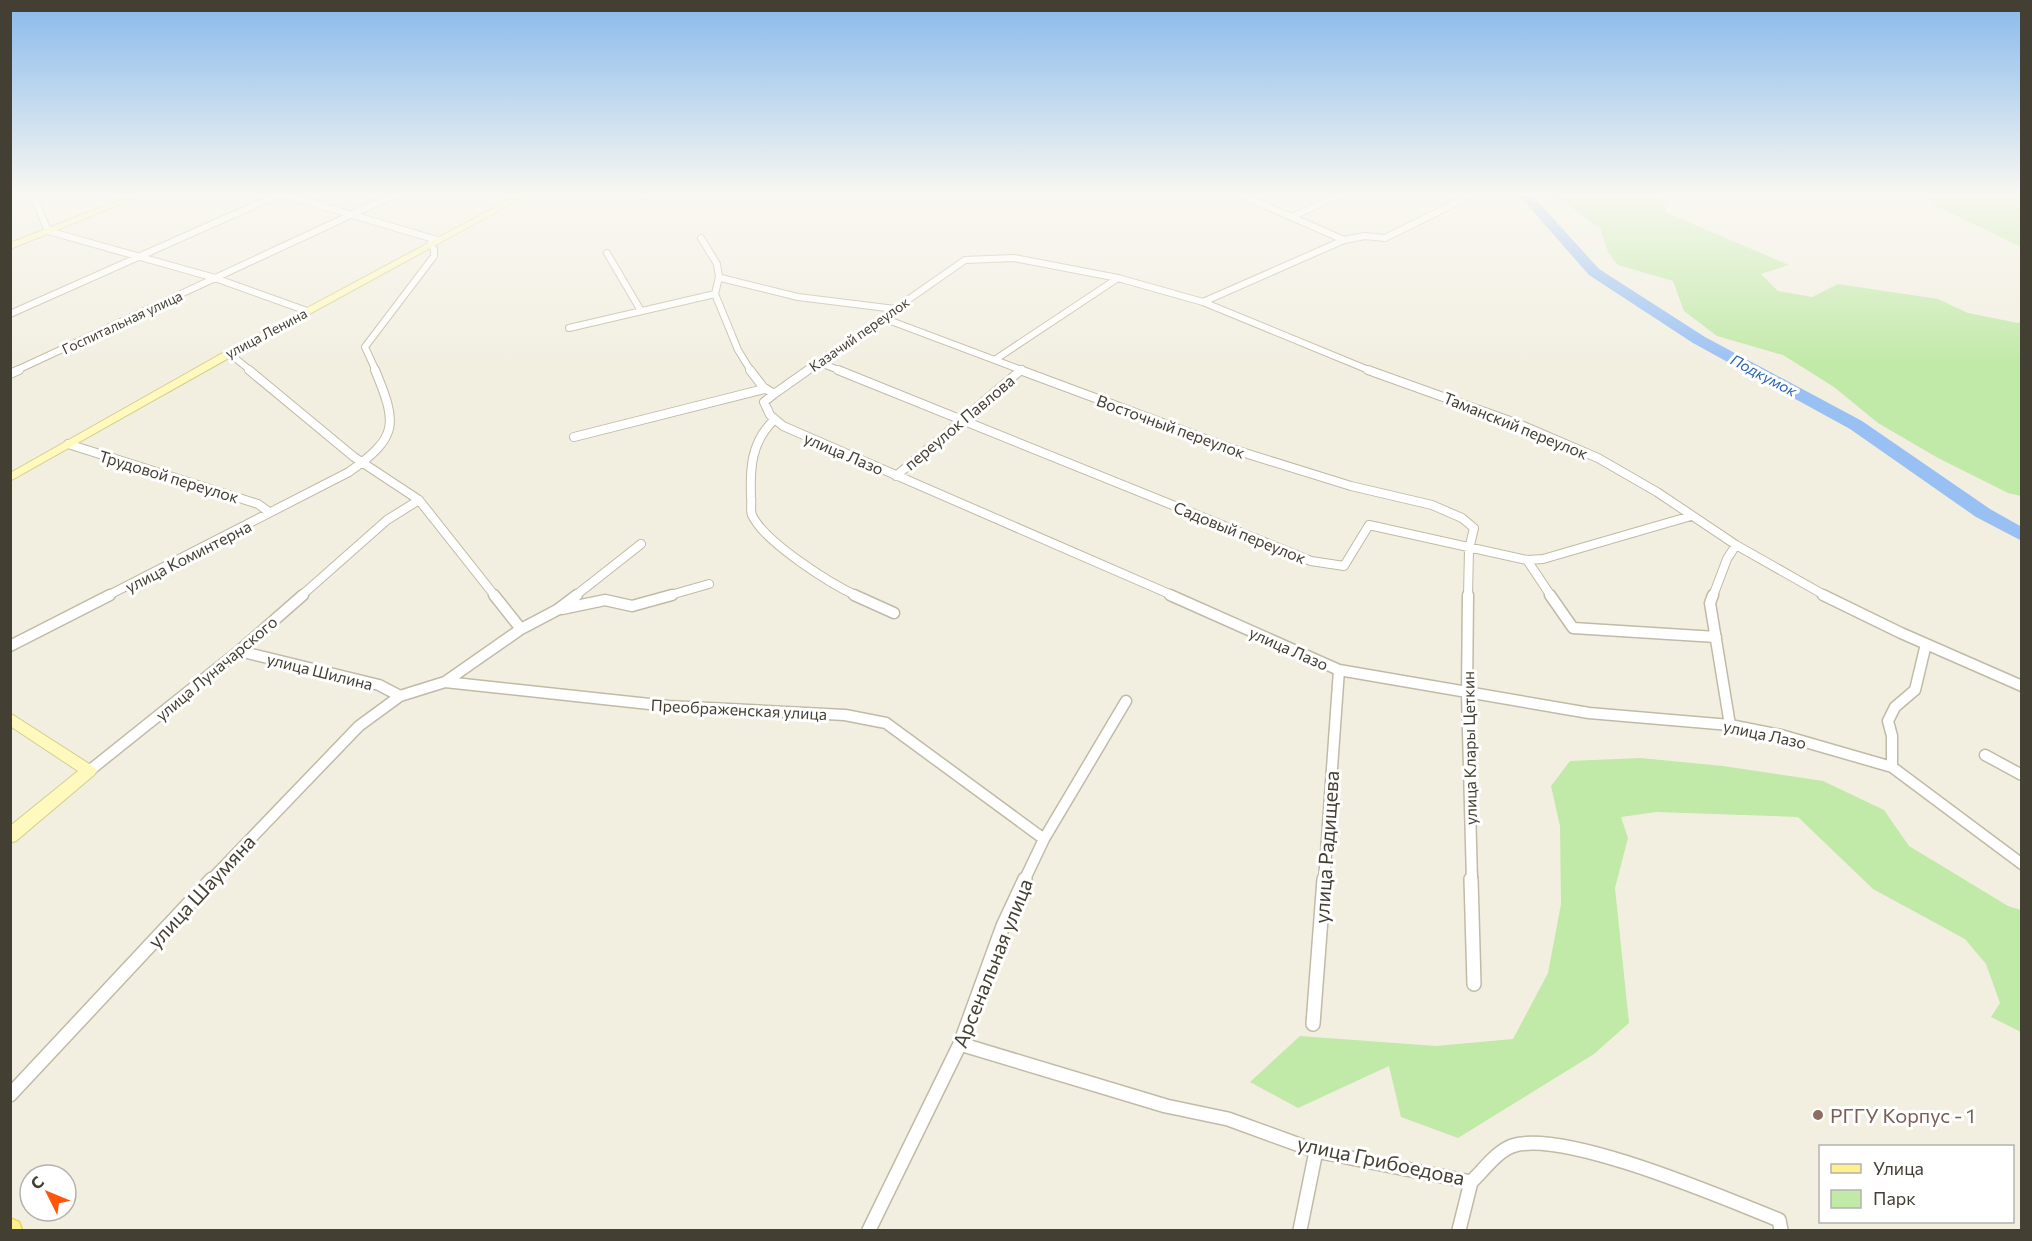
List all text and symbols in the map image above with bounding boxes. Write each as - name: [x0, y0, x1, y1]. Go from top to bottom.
- street label: Госпитальная улица: [59, 287, 185, 357]
- street label: Казачий переулок: [806, 293, 913, 375]
- street label: улица Ленина: [222, 304, 310, 362]
- water label: Подкумок: [1728, 350, 1801, 400]
- street label: переулок Павлова: [900, 370, 1018, 474]
- street label: Таманский переулок: [1441, 387, 1591, 463]
- street label: Восточный переулок: [1094, 390, 1248, 462]
- street label: улица Лазо: [801, 428, 887, 478]
- street label: Трудовой переулок: [97, 446, 242, 506]
- street label: Садовый переулок: [1171, 497, 1309, 567]
- street label: улица Коминтерна: [122, 516, 254, 596]
- street label: улица Луначарского: [151, 612, 281, 724]
- street label: улица Лазо: [1247, 622, 1331, 674]
- street label: улица Шилина: [265, 649, 375, 693]
- street label: улица Клары Цеткин: [1458, 671, 1480, 825]
- street label: Преображенская улица: [650, 695, 828, 723]
- street label: улица Лазо: [1722, 716, 1808, 752]
- street label: улица Радищева: [1309, 770, 1343, 924]
- street label: улица Шаумяна: [142, 829, 260, 953]
- street label: Арсенальная улица: [947, 875, 1037, 1051]
- place label: РГГУ Корпус - 1: [1830, 1103, 1975, 1127]
- marker: РГГУ Корпус - 1: [1811, 1108, 1825, 1122]
- street label: улица Грибоедова: [1295, 1131, 1467, 1189]
- legend: [1819, 1145, 2014, 1223]
- text: Улица: [1873, 1157, 1924, 1179]
- north arrow: [18, 1163, 78, 1223]
- text: С: [26, 1172, 47, 1193]
- text: Парк: [1873, 1187, 1916, 1209]

